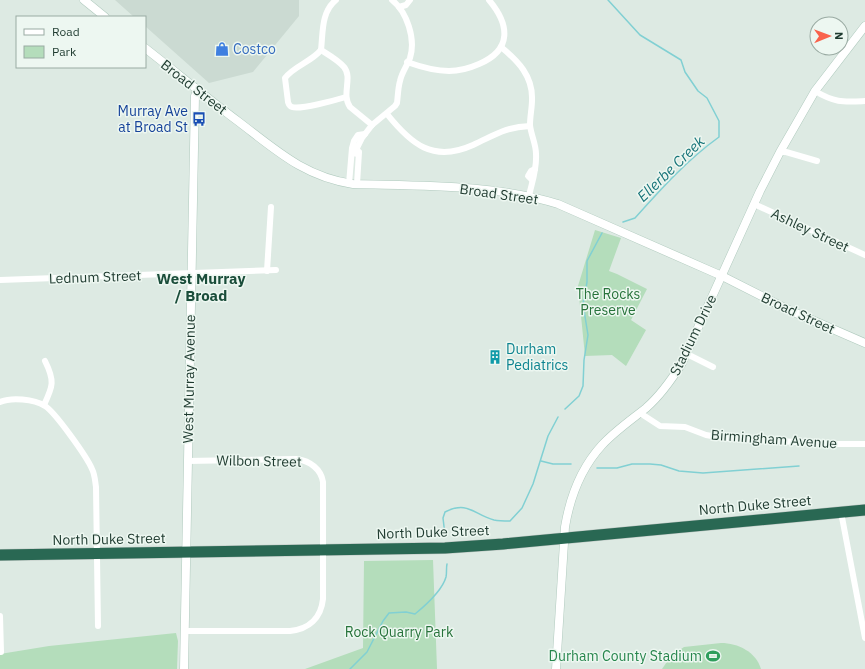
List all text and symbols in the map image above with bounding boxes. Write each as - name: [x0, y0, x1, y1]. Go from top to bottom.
- legend: [16, 16, 146, 68]
- north arrow: [809, 16, 849, 56]
- text: Road: [52, 24, 80, 39]
- text: N: [832, 32, 846, 40]
- place label: Costco: [233, 40, 276, 58]
- shop icon: Costco: [214, 41, 230, 57]
- text: Park: [52, 44, 77, 59]
- street label: Broad Street: [157, 55, 231, 119]
- place label: Murray Ave at Broad St: [118, 102, 188, 136]
- bus stop icon: Murray Ave at Broad St: [191, 111, 207, 127]
- water label: Ellerbe Creek: [633, 132, 709, 206]
- street label: Broad Street: [458, 180, 540, 208]
- street label: Ashley Street: [768, 204, 852, 256]
- street label: Lednum Street: [48, 266, 142, 288]
- district label: West Murray / Broad: [157, 269, 245, 305]
- park label: The Rocks Preserve: [576, 285, 640, 319]
- street label: Broad Street: [758, 288, 838, 338]
- street label: Stadium Drive: [666, 291, 721, 379]
- street label: West Murray Avenue: [179, 314, 199, 444]
- place label: Durham Pediatrics: [506, 340, 569, 374]
- building icon: Durham Pediatrics: [487, 349, 503, 365]
- street label: Birmingham Avenue: [710, 426, 838, 452]
- street label: Wilbon Street: [216, 451, 302, 471]
- street label: North Duke Street: [698, 491, 812, 519]
- street label: North Duke Street: [376, 521, 490, 543]
- street label: North Duke Street: [52, 529, 166, 549]
- park label: Rock Quarry Park: [345, 623, 454, 641]
- place label: Durham County Stadium: [549, 647, 702, 665]
- sports icon: Durham County Stadium: [705, 648, 721, 664]

